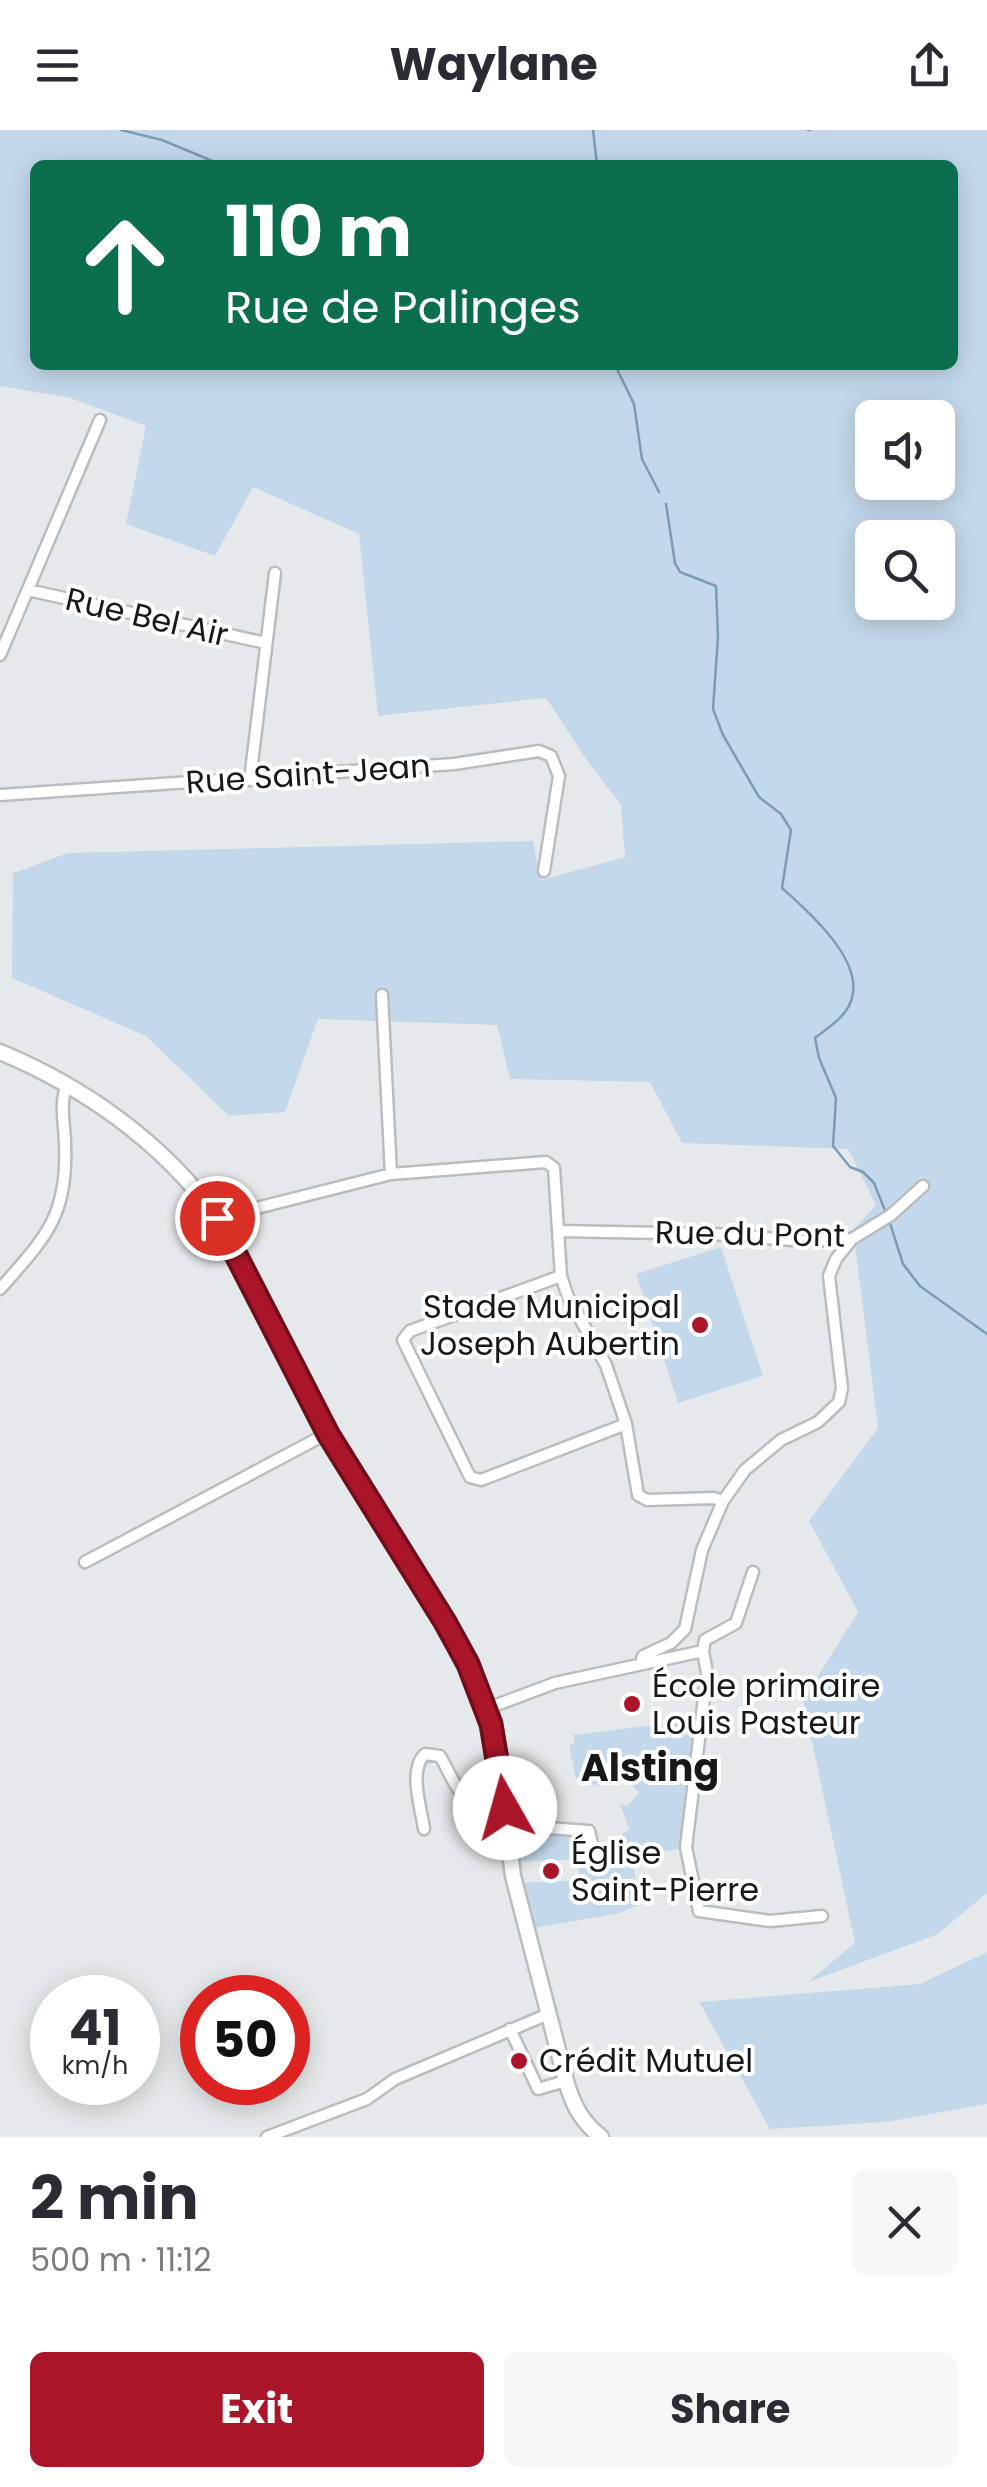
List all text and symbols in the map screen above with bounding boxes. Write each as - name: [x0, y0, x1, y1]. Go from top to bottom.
- text: Waylane: [389, 33, 598, 96]
- icon: menu: [30, 38, 85, 93]
- icon: share: [902, 38, 957, 93]
- text: 110 m: [225, 182, 412, 281]
- icon: ahead: [60, 200, 190, 330]
- text: Rue de Palinges: [225, 276, 581, 339]
- map controls: [855, 400, 955, 620]
- button: sound: [855, 400, 955, 500]
- button: search: [855, 520, 955, 620]
- street label: Rue Bel Air: [61, 576, 233, 657]
- street label: Rue Saint-Jean: [184, 743, 432, 805]
- pin: [175, 1176, 260, 1261]
- icon: arrive: [190, 1191, 245, 1246]
- street label: Rue du Pont: [655, 1209, 845, 1258]
- place label: Stade Municipal Joseph Aubertin: [420, 1284, 680, 1366]
- marker: Stade Municipal Joseph Aubertin: [689, 1314, 711, 1336]
- place label: École primaire Louis Pasteur: [652, 1663, 880, 1745]
- marker: École primaire Louis Pasteur: [621, 1693, 643, 1715]
- district label: Alsting: [581, 1741, 719, 1794]
- position arrow: [453, 1756, 557, 1860]
- place label: Église Saint-Pierre: [571, 1830, 759, 1912]
- marker: Église Saint-Pierre: [540, 1860, 562, 1882]
- speed limit sign: 50: [180, 1975, 310, 2105]
- text: 41: [69, 1992, 121, 2063]
- place label: Crédit Mutuel: [539, 2038, 753, 2083]
- text: km/h: [62, 2048, 128, 2083]
- marker: Crédit Mutuel: [508, 2050, 530, 2072]
- text: 2 min: [30, 2156, 199, 2240]
- button: close: [852, 2170, 957, 2275]
- text: 500 m · 11:12: [30, 2237, 212, 2282]
- button: Exit: [30, 2352, 484, 2467]
- button: Share: [504, 2352, 957, 2467]

